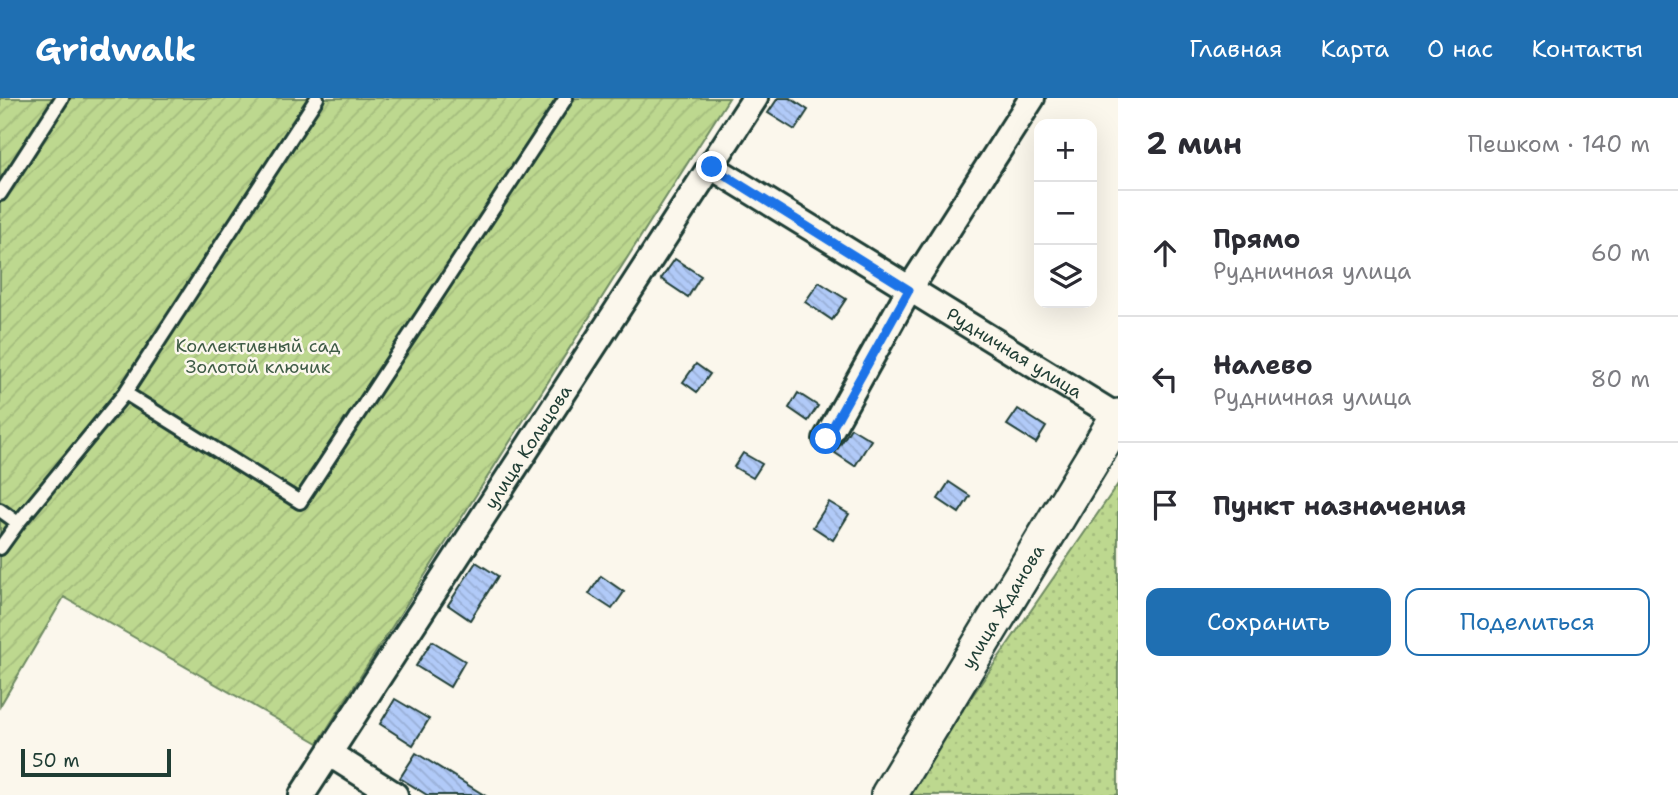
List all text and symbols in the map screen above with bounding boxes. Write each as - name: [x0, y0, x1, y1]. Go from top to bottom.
- text: Gridwalk: [35, 27, 196, 72]
- text: Главная: [1189, 33, 1282, 65]
- text: Карта: [1320, 33, 1389, 65]
- text: О нас: [1427, 33, 1493, 65]
- text: Контакты: [1531, 33, 1643, 65]
- map controls: [1034, 119, 1097, 308]
- button: +: [1034, 119, 1097, 182]
- text: 2 мин: [1146, 123, 1242, 164]
- text: Пешком · 140 m: [1468, 129, 1650, 159]
- route end: [696, 151, 727, 182]
- button: −: [1034, 182, 1097, 245]
- text: Прямо: [1213, 221, 1301, 256]
- icon: ahead: [1146, 234, 1184, 272]
- text: 60 m: [1591, 238, 1650, 268]
- button: layers: [1034, 245, 1097, 308]
- text: Рудничная улица: [1213, 256, 1411, 286]
- street label: Рудничная улица: [942, 302, 1087, 404]
- park label: Коллективный сад Золотой ключик: [175, 334, 341, 379]
- text: Налево: [1213, 347, 1313, 382]
- icon: left: [1146, 360, 1184, 398]
- text: 80 m: [1591, 364, 1650, 394]
- street label: улица Кольцова: [479, 380, 577, 514]
- text: Рудничная улица: [1213, 382, 1411, 412]
- route start: [810, 423, 841, 454]
- icon: arrive: [1146, 486, 1184, 524]
- text: Пункт назначения: [1213, 488, 1466, 523]
- street label: улица Жданова: [956, 540, 1050, 674]
- button: Сохранить: [1146, 588, 1391, 656]
- button: Поделиться: [1405, 588, 1650, 656]
- scale bar: [21, 746, 172, 778]
- text: 50 m: [32, 748, 80, 773]

